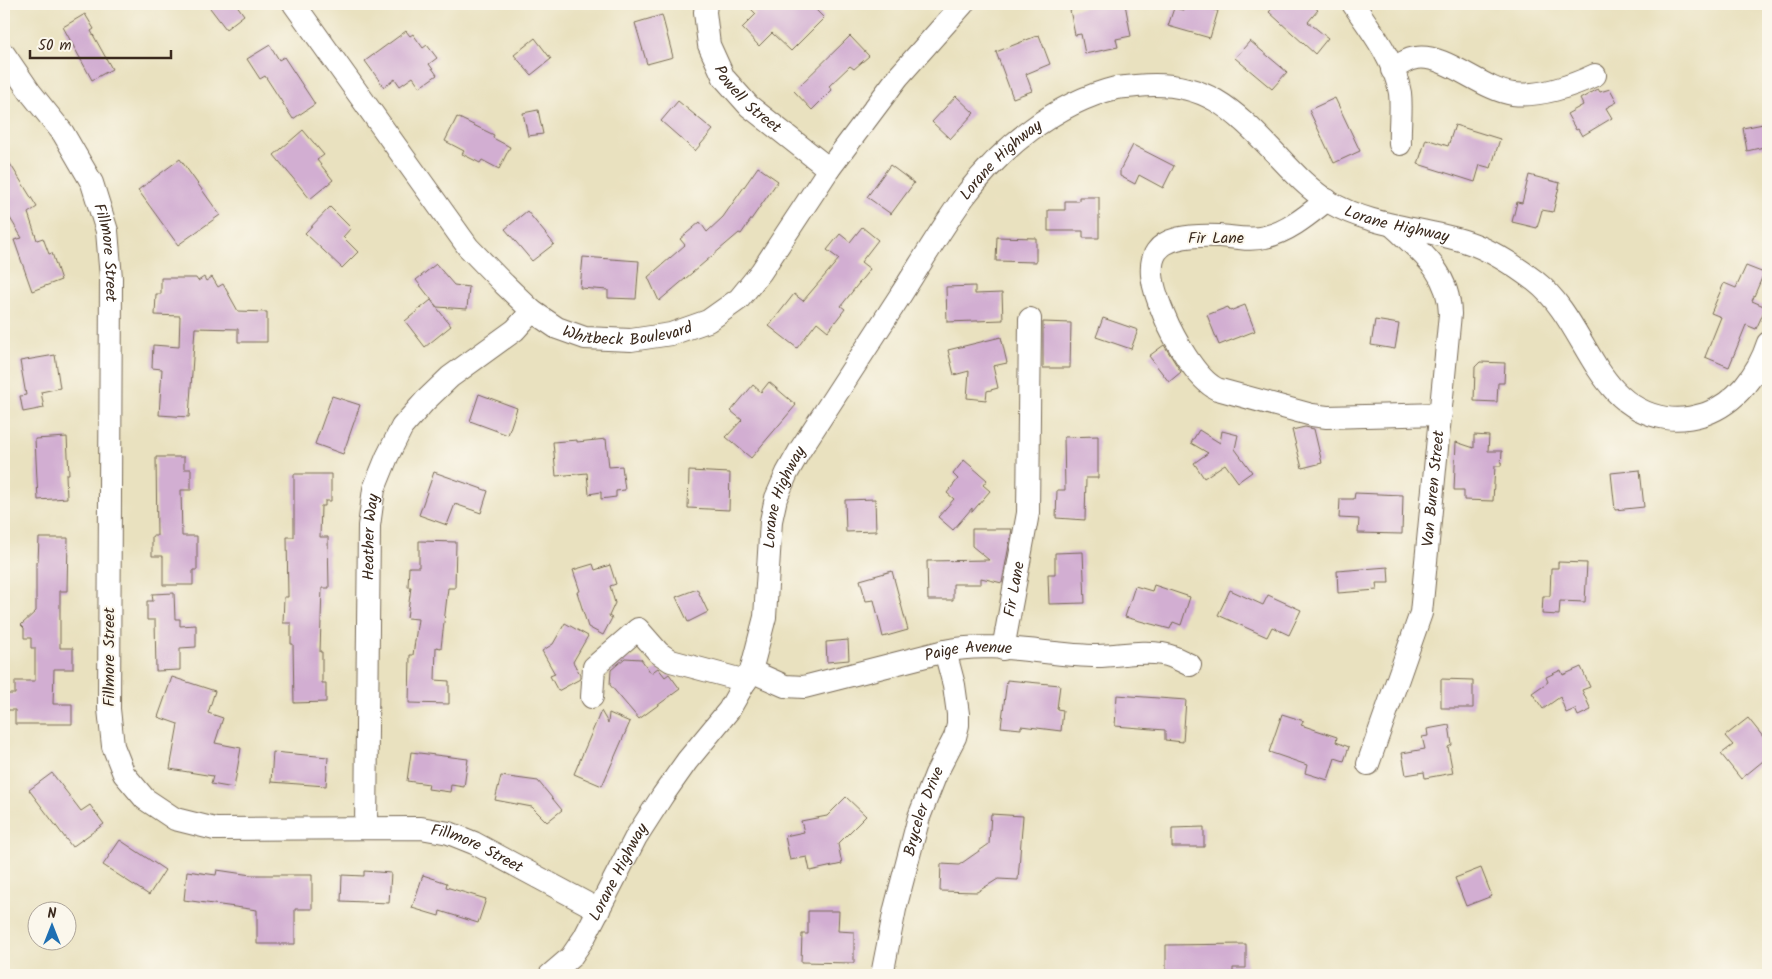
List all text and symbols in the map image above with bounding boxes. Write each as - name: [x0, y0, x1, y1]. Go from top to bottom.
- scale bar: [30, 28, 171, 60]
- text: 50 m: [38, 34, 72, 58]
- street label: Powell Street: [707, 61, 787, 140]
- street label: Lorane Highway: [953, 113, 1048, 206]
- street label: Lorane Highway: [1340, 199, 1452, 249]
- street label: Fillmore Street: [87, 200, 124, 303]
- street label: Fir Lane: [1188, 226, 1244, 251]
- street label: Whitbeck Boulevard: [559, 315, 697, 353]
- street label: Van Buren Street: [1415, 428, 1451, 548]
- street label: Lorane Highway: [757, 441, 813, 549]
- street label: Heather Way: [356, 492, 386, 580]
- street label: Fir Lane: [997, 559, 1031, 619]
- street label: Fillmore Street: [97, 606, 122, 707]
- street label: Paige Avenue: [922, 635, 1013, 668]
- street label: Bryceler Drive: [897, 762, 950, 859]
- street label: Fillmore Street: [429, 817, 528, 880]
- street label: Lorane Highway: [582, 818, 655, 925]
- north arrow: [28, 902, 78, 952]
- text: N: [48, 903, 57, 925]

